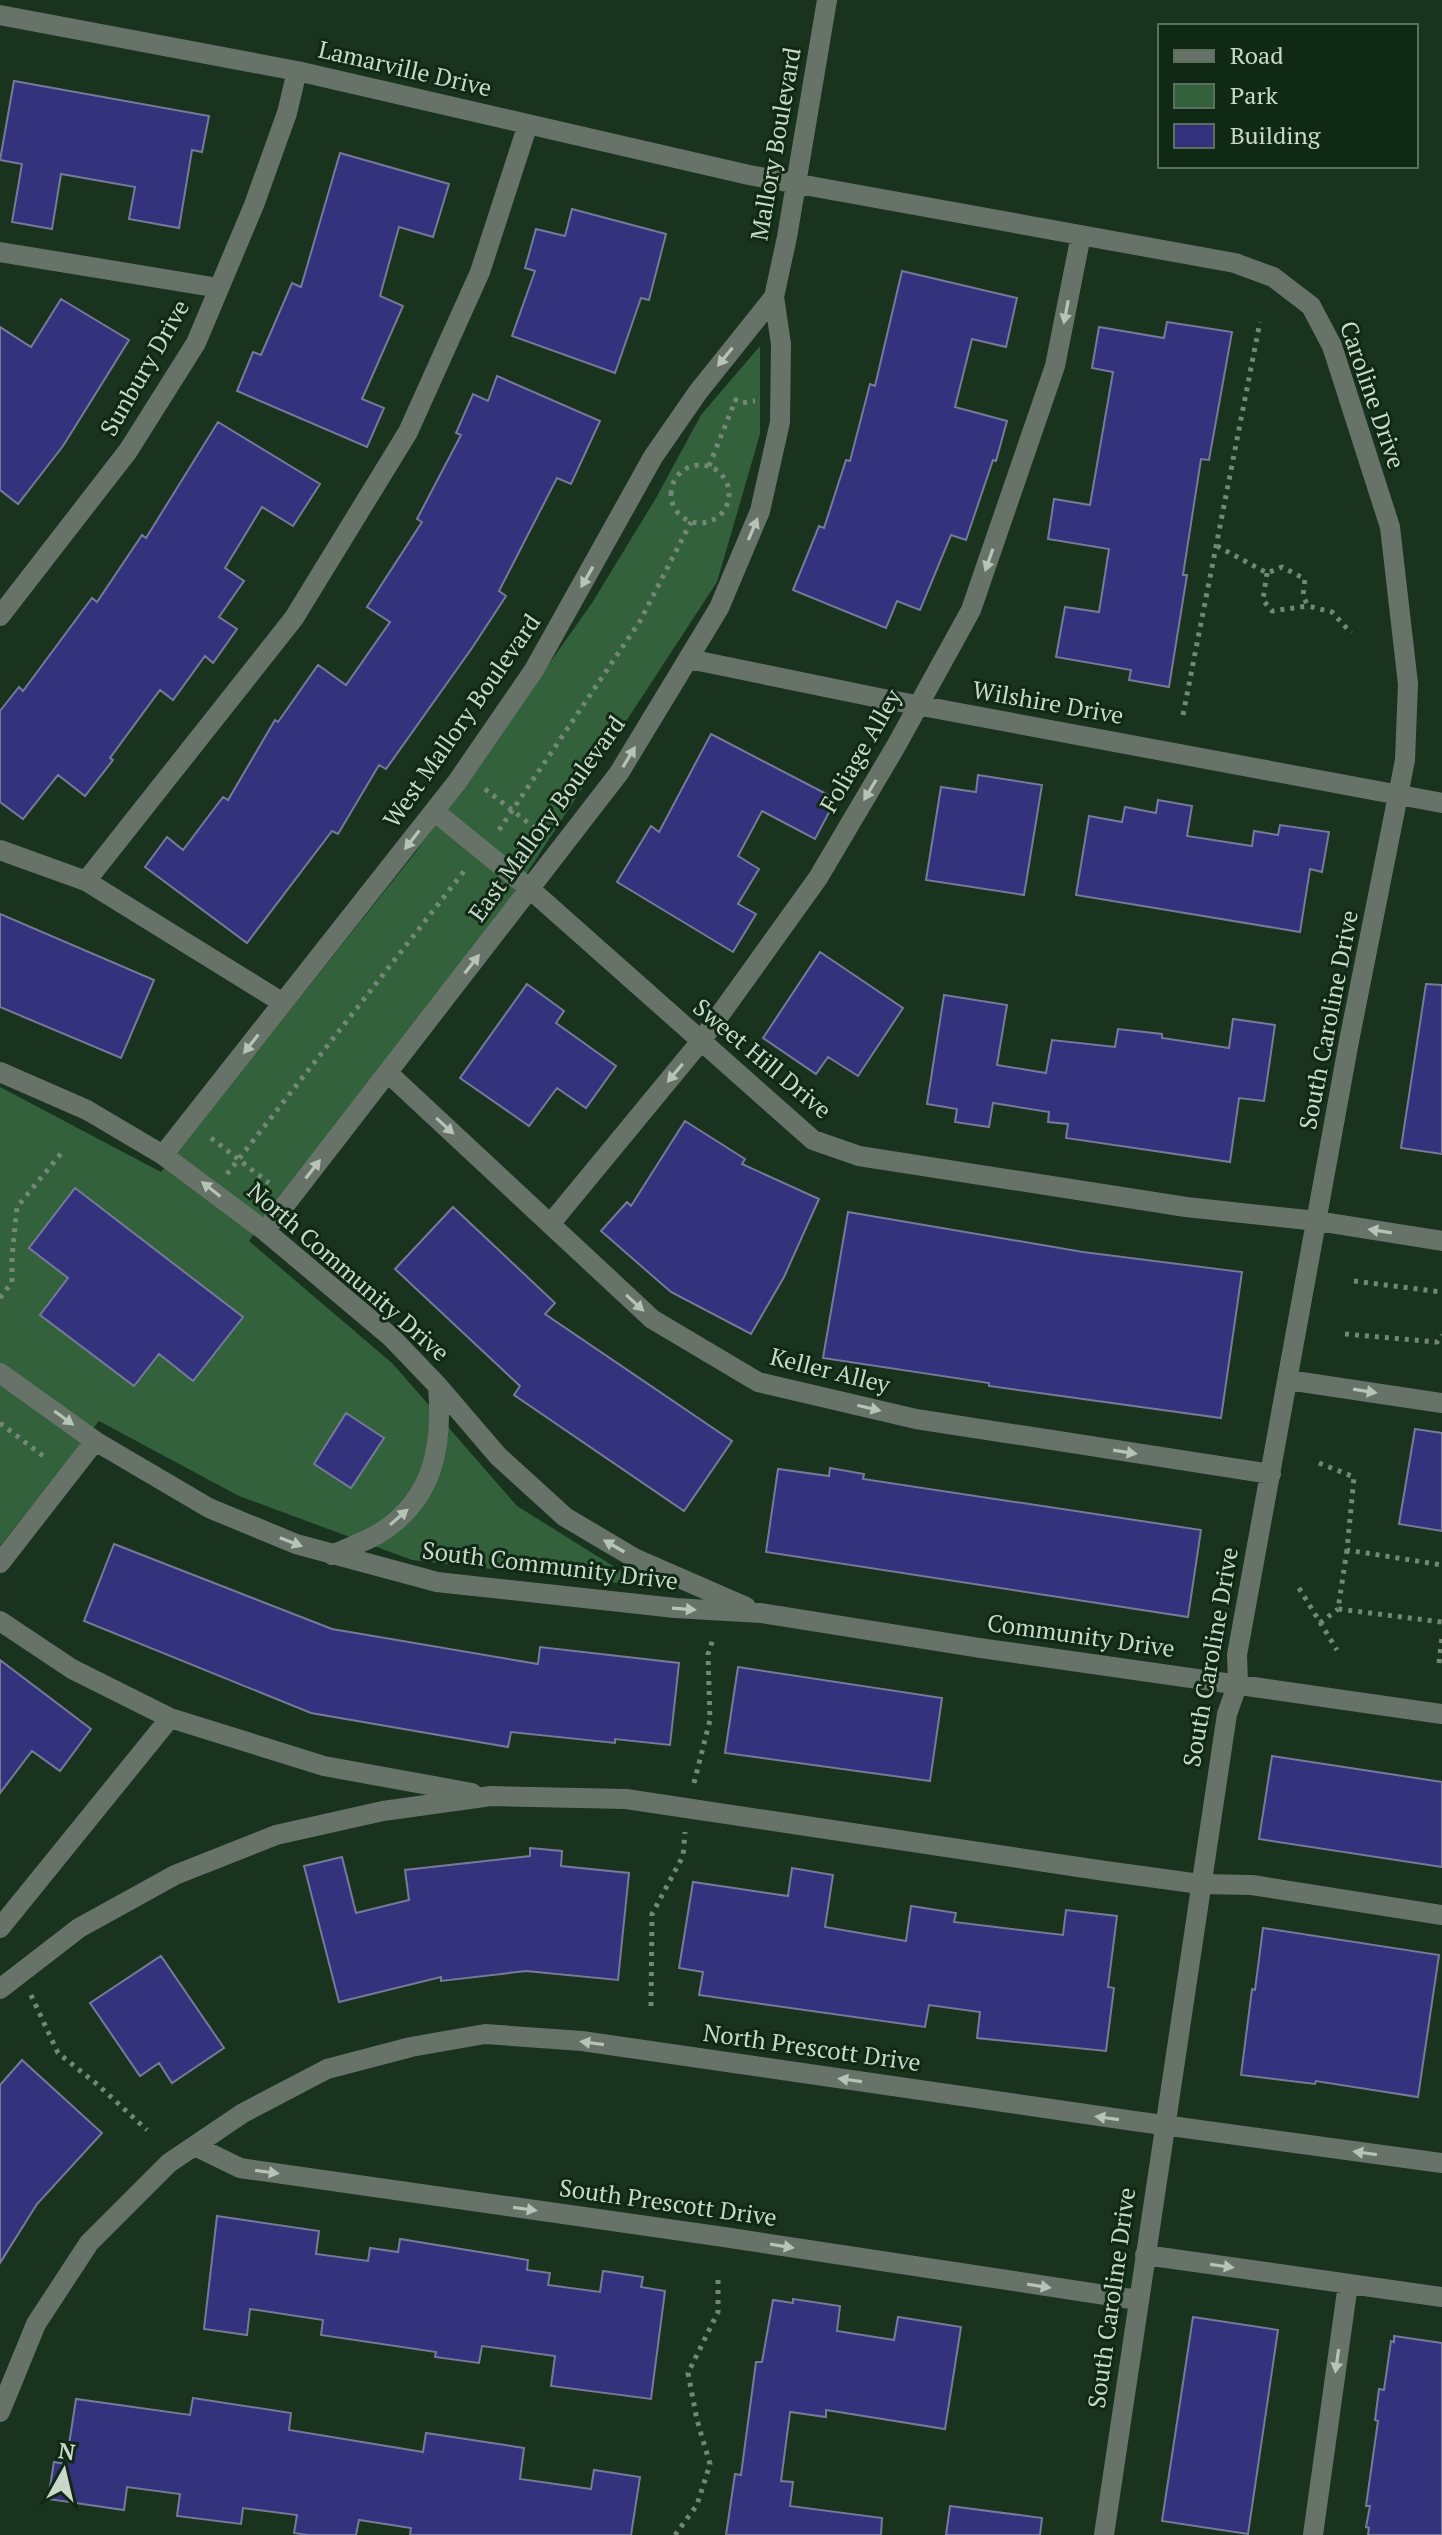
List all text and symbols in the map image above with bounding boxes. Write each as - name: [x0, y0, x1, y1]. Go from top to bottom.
- legend: [1158, 24, 1418, 168]
- street label: Lamarville Drive: [316, 33, 495, 103]
- text: Road: [1230, 39, 1284, 71]
- street label: Mallory Boulevard: [742, 45, 808, 243]
- text: Park: [1230, 79, 1279, 111]
- text: Building: [1230, 119, 1321, 151]
- street label: Sunbury Drive: [92, 293, 196, 442]
- one-way arrow: [1059, 299, 1071, 324]
- street label: Caroline Drive: [1333, 317, 1413, 473]
- one-way arrow: [717, 347, 734, 367]
- one-way arrow: [746, 517, 759, 540]
- one-way arrow: [982, 548, 994, 572]
- one-way arrow: [580, 566, 594, 588]
- street label: West Mallory Boulevard: [375, 607, 547, 834]
- street label: Wilshire Drive: [970, 673, 1126, 731]
- street label: Foliage Alley: [812, 682, 909, 818]
- street label: East Mallory Boulevard: [461, 709, 632, 928]
- one-way arrow: [622, 746, 636, 768]
- one-way arrow: [863, 779, 877, 801]
- one-way arrow: [404, 829, 421, 849]
- street label: South Caroline Drive: [1291, 907, 1365, 1132]
- one-way arrow: [464, 954, 480, 974]
- street label: Sweet Hill Drive: [687, 991, 838, 1125]
- one-way arrow: [243, 1034, 260, 1054]
- one-way arrow: [667, 1063, 684, 1083]
- one-way arrow: [435, 1116, 454, 1134]
- one-way arrow: [304, 1159, 320, 1179]
- street label: North Community Drive: [241, 1175, 456, 1368]
- one-way arrow: [201, 1182, 221, 1198]
- one-way arrow: [1367, 1224, 1392, 1237]
- one-way arrow: [626, 1293, 645, 1311]
- street label: Keller Alley: [767, 1340, 894, 1401]
- one-way arrow: [1353, 1385, 1378, 1398]
- one-way arrow: [856, 1402, 881, 1415]
- one-way arrow: [53, 1410, 74, 1426]
- one-way arrow: [1113, 1446, 1138, 1458]
- one-way arrow: [389, 1509, 409, 1526]
- street label: South Community Drive: [420, 1533, 680, 1597]
- one-way arrow: [279, 1536, 303, 1549]
- one-way arrow: [602, 1539, 625, 1553]
- street label: South Caroline Drive: [1175, 1544, 1245, 1769]
- one-way arrow: [672, 1603, 697, 1616]
- street label: Community Drive: [985, 1606, 1177, 1664]
- street label: North Prescott Drive: [701, 2016, 923, 2078]
- one-way arrow: [580, 2036, 605, 2049]
- one-way arrow: [837, 2073, 862, 2086]
- one-way arrow: [1094, 2111, 1119, 2124]
- one-way arrow: [1352, 2146, 1377, 2159]
- one-way arrow: [255, 2166, 280, 2179]
- street label: South Prescott Drive: [557, 2171, 779, 2233]
- street label: South Caroline Drive: [1080, 2185, 1142, 2410]
- one-way arrow: [513, 2203, 538, 2216]
- one-way arrow: [770, 2240, 795, 2253]
- one-way arrow: [1210, 2260, 1235, 2273]
- one-way arrow: [1027, 2280, 1052, 2292]
- one-way arrow: [1330, 2349, 1343, 2374]
- north arrow: [24, 2431, 104, 2511]
- text: N: [57, 2435, 77, 2466]

